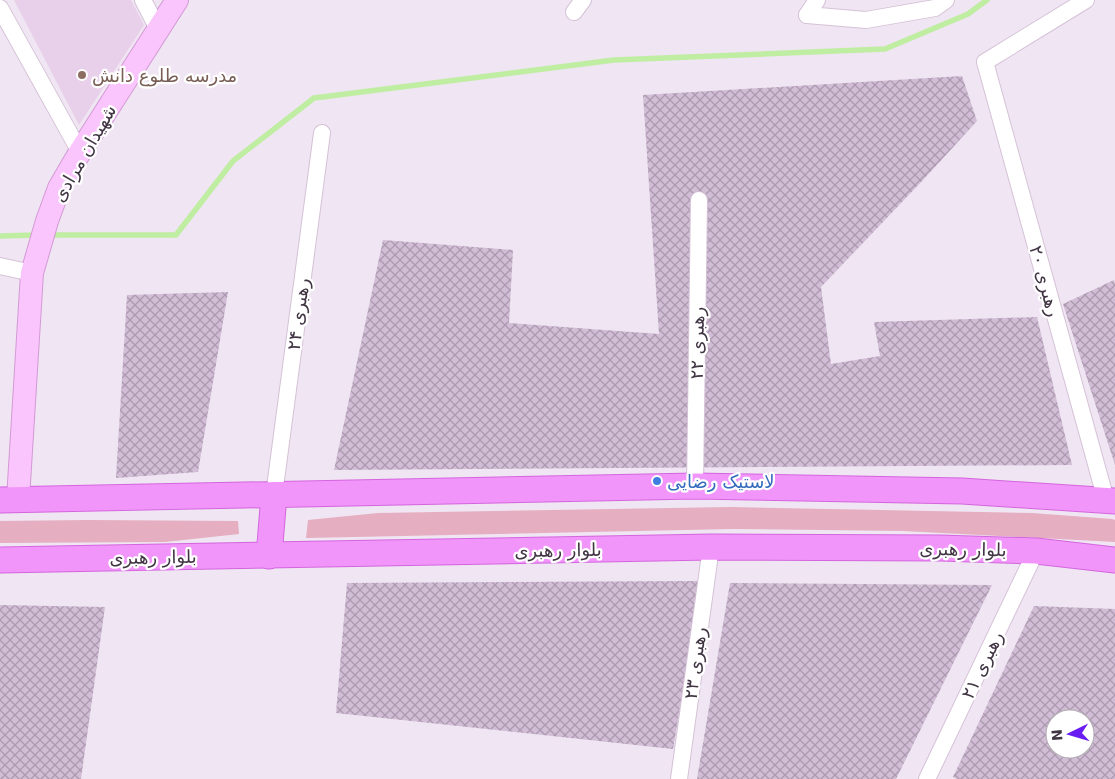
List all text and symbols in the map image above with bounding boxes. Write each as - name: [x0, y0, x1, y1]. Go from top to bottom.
- place label: مدرسه طلوع دانش: [92, 65, 237, 87]
- marker: مدرسه طلوع دانش: [76, 69, 88, 81]
- street label: شهیدان مرادی: [48, 101, 121, 206]
- street label: رهبری ۲۰: [1024, 243, 1065, 319]
- street label: رهبری ۲۴: [283, 277, 314, 352]
- street label: رهبری ۲۲: [686, 306, 709, 380]
- place label: لاستیک رضایی: [667, 471, 775, 492]
- marker: لاستیک رضایی: [651, 475, 663, 487]
- street label: بلوار رهبری: [919, 538, 1007, 561]
- street label: بلوار رهبری: [514, 539, 602, 562]
- street label: بلوار رهبری: [109, 546, 197, 569]
- street label: رهبری ۲۳: [680, 626, 711, 701]
- street label: رهبری ۲۱: [957, 628, 1008, 703]
- north arrow: [1045, 709, 1095, 759]
- text: N: [1049, 729, 1066, 742]

